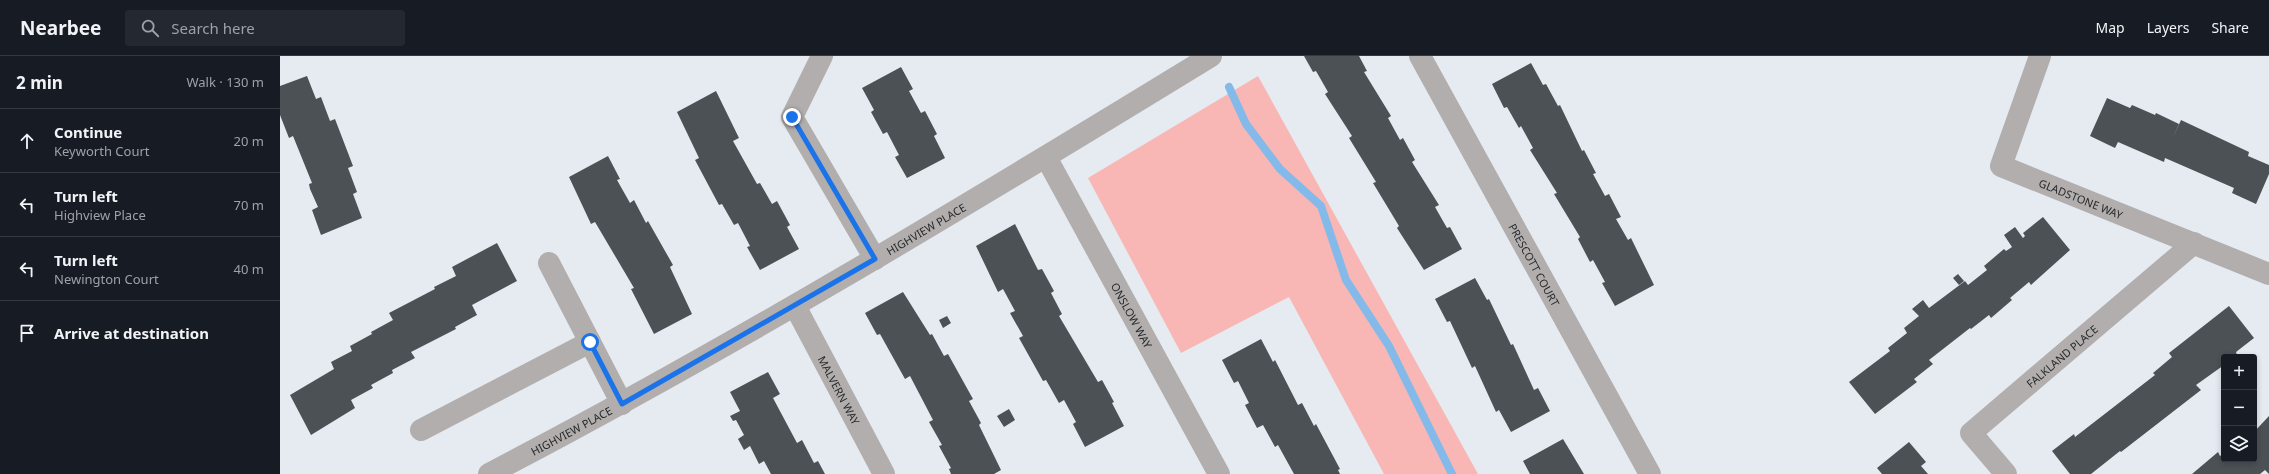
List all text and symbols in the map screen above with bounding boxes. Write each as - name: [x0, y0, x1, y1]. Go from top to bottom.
- search box: [125, 10, 405, 46]
- text: Nearbee: [20, 15, 101, 41]
- icon: search: [139, 17, 161, 39]
- text: Search here: [171, 18, 255, 38]
- text: Map: [2096, 18, 2125, 37]
- text: Layers: [2147, 18, 2189, 37]
- text: Share: [2211, 18, 2249, 37]
- text: 2 min: [16, 71, 63, 94]
- text: Walk · 130 m: [186, 73, 264, 91]
- route end: [783, 108, 801, 126]
- text: Continue: [54, 122, 122, 142]
- icon: ahead: [16, 130, 38, 152]
- text: 20 m: [234, 132, 264, 150]
- text: Keyworth Court: [54, 142, 150, 160]
- street label: GLADSTONE WAY: [2037, 175, 2126, 222]
- text: Turn left: [54, 186, 118, 206]
- icon: left: [16, 194, 38, 216]
- text: 70 m: [234, 196, 264, 214]
- street label: HIGHVIEW PLACE: [883, 199, 968, 258]
- text: Highview Place: [54, 206, 146, 224]
- street label: PRESCOTT COURT: [1506, 220, 1564, 309]
- text: Turn left: [54, 250, 118, 270]
- icon: left: [16, 258, 38, 280]
- text: 40 m: [234, 260, 264, 278]
- text: Newington Court: [54, 270, 159, 288]
- street label: ONSLOW WAY: [1108, 280, 1157, 351]
- street label: FALKLAND PLACE: [2023, 321, 2101, 390]
- icon: arrive: [16, 322, 38, 344]
- text: Arrive at destination: [54, 323, 209, 343]
- route start: [581, 333, 599, 351]
- street label: MALVERN WAY: [815, 353, 864, 428]
- map controls: [2221, 354, 2257, 462]
- button: +: [2221, 354, 2257, 390]
- button: −: [2221, 390, 2257, 426]
- street label: HIGHVIEW PLACE: [528, 402, 614, 458]
- button: layers: [2221, 426, 2257, 462]

